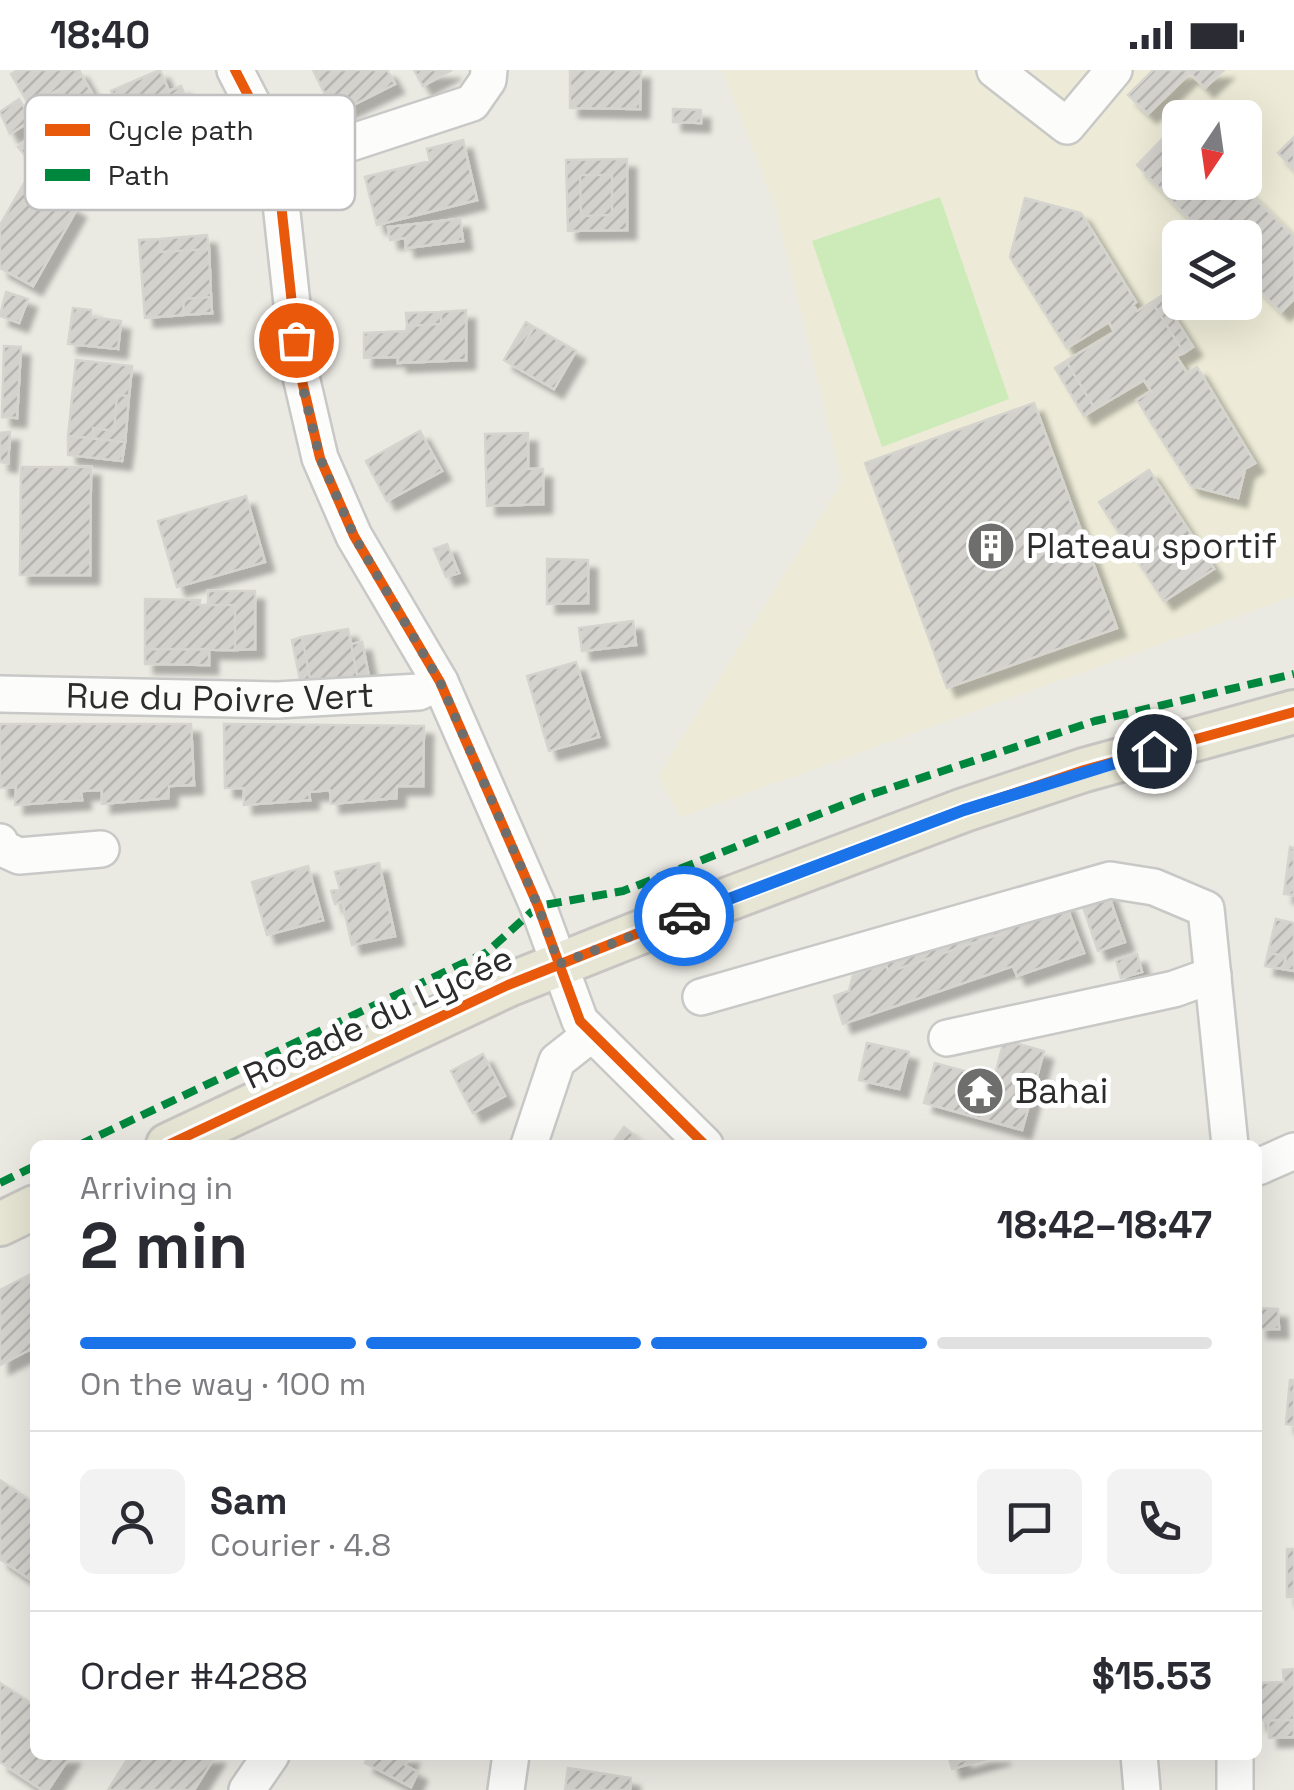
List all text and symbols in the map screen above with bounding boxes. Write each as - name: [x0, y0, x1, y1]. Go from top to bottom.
- text: 18:40: [50, 11, 150, 59]
- legend: [25, 95, 355, 210]
- north arrow: [1162, 100, 1262, 200]
- map controls: [1162, 100, 1262, 320]
- text: Cycle path: [108, 112, 254, 148]
- text: Path: [108, 157, 170, 193]
- button: layers: [1162, 220, 1262, 320]
- pin: [254, 298, 339, 383]
- icon: bag: [269, 313, 324, 368]
- building icon: Plateau sportif: [965, 520, 1017, 572]
- place label: Plateau sportif: [1026, 524, 1277, 568]
- street label: Rue du Poivre Vert: [65, 673, 375, 722]
- pin: [1112, 709, 1197, 794]
- icon: home: [1127, 724, 1182, 779]
- courier: [634, 866, 734, 966]
- icon: car: [657, 889, 712, 944]
- street label: Rocade du Lycée: [236, 935, 520, 1099]
- temple icon: Bahai: [954, 1065, 1006, 1117]
- place label: Bahai: [1015, 1069, 1108, 1113]
- text: Arriving in: [80, 1168, 233, 1208]
- text: 18:42–18:47: [997, 1201, 1212, 1249]
- text: 2 min: [80, 1204, 248, 1287]
- text: On the way · 100 m: [80, 1364, 366, 1404]
- button: person: [80, 1469, 185, 1574]
- button: chat: [977, 1469, 1082, 1574]
- button: phone: [1107, 1469, 1212, 1574]
- text: Sam: [210, 1477, 287, 1525]
- text: Courier · 4.8: [210, 1525, 391, 1565]
- text: Order #4288: [80, 1652, 308, 1700]
- text: $15.53: [1092, 1652, 1212, 1700]

